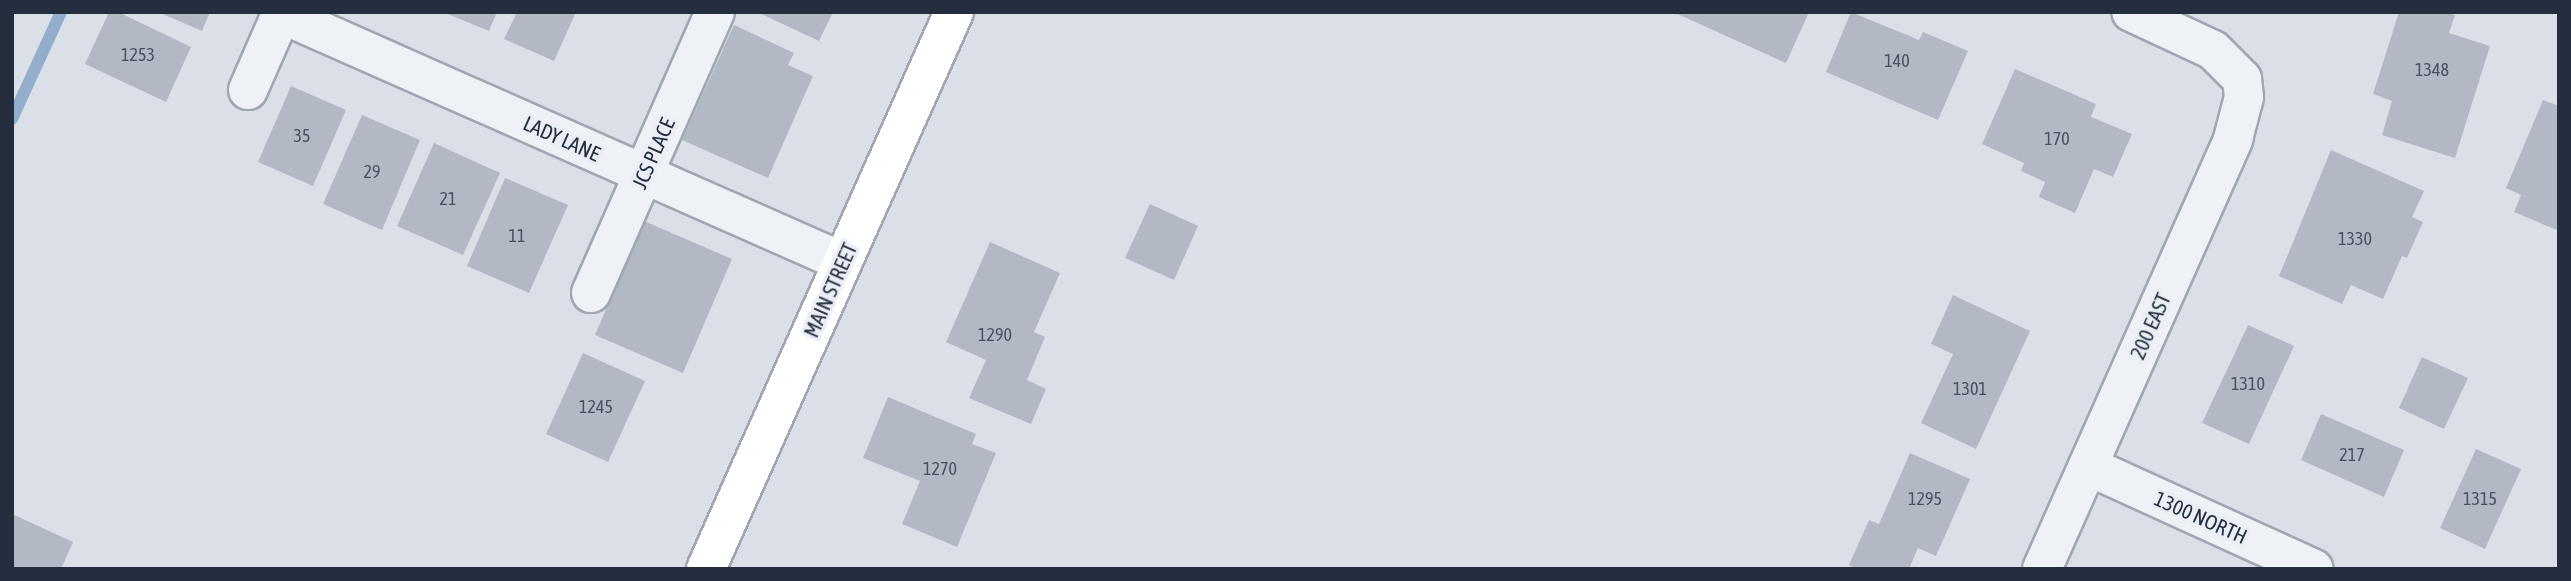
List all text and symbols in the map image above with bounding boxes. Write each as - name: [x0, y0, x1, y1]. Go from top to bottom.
- house number: 1253: [121, 44, 155, 66]
- house number: 140: [1884, 50, 1910, 72]
- house number: 1348: [2415, 59, 2449, 81]
- street label: LADY LANE: [520, 110, 604, 166]
- street label: JCS PLACE: [626, 114, 680, 192]
- house number: 35: [294, 125, 310, 147]
- house number: 170: [2044, 128, 2070, 150]
- house number: 29: [364, 161, 380, 183]
- house number: 21: [440, 188, 456, 210]
- house number: 11: [509, 225, 525, 247]
- house number: 1330: [2338, 228, 2372, 250]
- street label: MAIN STREET: [798, 239, 862, 341]
- street label: 200 EAST: [2124, 289, 2176, 363]
- house number: 1290: [978, 324, 1012, 346]
- house number: 1310: [2231, 373, 2265, 395]
- house number: 1301: [1953, 378, 1987, 400]
- house number: 1245: [579, 396, 613, 418]
- house number: 217: [2339, 444, 2365, 466]
- house number: 1270: [923, 458, 957, 480]
- street label: 1300 NORTH: [2151, 485, 2251, 549]
- house number: 1295: [1908, 488, 1942, 510]
- house number: 1315: [2463, 488, 2497, 510]

